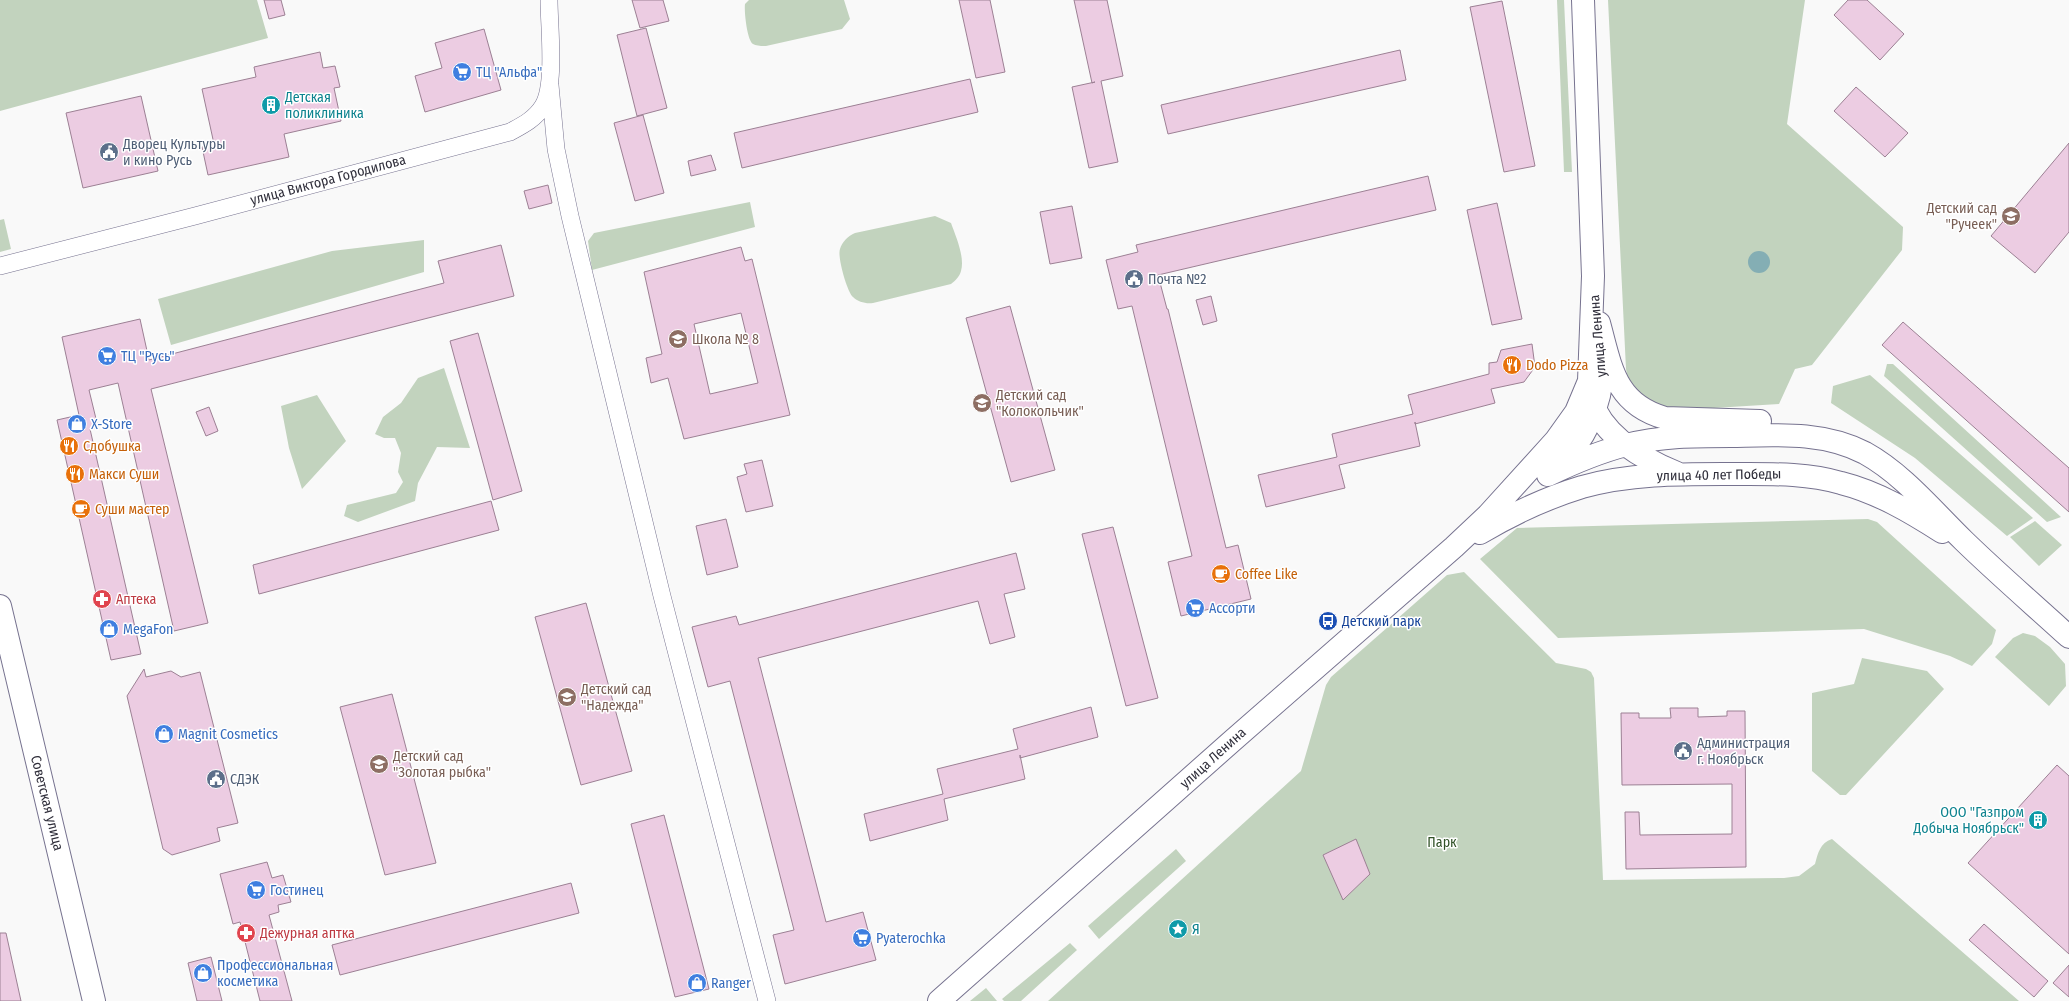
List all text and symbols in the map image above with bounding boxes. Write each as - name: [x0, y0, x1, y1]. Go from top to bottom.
- supermarket icon: ТЦ "Альфа": [451, 61, 473, 83]
- place label: ТЦ "Альфа": [476, 64, 542, 81]
- place label: Детская поликлиника: [284, 89, 364, 122]
- building icon: Детская поликлиника: [260, 94, 282, 116]
- place label: Дворец Культуры и кино Русь: [122, 136, 226, 169]
- public building icon: Дворец Культуры и кино Русь: [98, 141, 120, 163]
- street label: улица Виктора Городилова: [248, 151, 408, 209]
- place label: Детский сад "Ручеек": [1926, 200, 1997, 233]
- school or university icon: Детский сад "Ручеек": [2000, 205, 2022, 227]
- public building icon: Почта №2: [1123, 268, 1145, 290]
- place label: Почта №2: [1148, 271, 1206, 288]
- street label: улица Ленина: [1586, 294, 1610, 378]
- school or university icon: Школа № 8: [667, 328, 689, 350]
- place label: Школа № 8: [692, 331, 759, 348]
- supermarket icon: ТЦ "Русь": [96, 345, 118, 367]
- place label: ТЦ "Русь": [121, 348, 175, 365]
- restaurant icon: Dodo Pizza: [1501, 354, 1523, 376]
- place label: Dodo Pizza: [1526, 357, 1588, 374]
- place label: Детский сад "Колокольчик": [995, 387, 1084, 420]
- school or university icon: Детский сад "Колокольчик": [971, 392, 993, 414]
- shop icon: X-Store: [66, 413, 88, 435]
- place label: X-Store: [91, 416, 132, 433]
- restaurant icon: Сдобушка: [58, 435, 80, 457]
- place label: Сдобушка: [83, 438, 141, 455]
- restaurant icon: Макси Суши: [64, 463, 86, 485]
- street label: улица 40 лет Победы: [1657, 465, 1781, 485]
- place label: Макси Суши: [89, 466, 159, 483]
- cafe icon: Суши мастер: [70, 498, 92, 520]
- place label: Суши мастер: [95, 501, 170, 518]
- cafe icon: Coffee Like: [1210, 563, 1232, 585]
- place label: Coffee Like: [1235, 566, 1298, 583]
- pharmacy icon: Аптека: [91, 588, 113, 610]
- place label: Аптека: [116, 591, 156, 608]
- supermarket icon: Ассорти: [1184, 597, 1206, 619]
- place label: Ассорти: [1209, 600, 1256, 617]
- bus stop icon: Детский парк: [1317, 610, 1339, 632]
- place label: Детский парк: [1341, 613, 1421, 630]
- shop icon: MegaFon: [98, 618, 120, 640]
- place label: MegaFon: [123, 621, 173, 638]
- place label: Детский сад "Надежда": [580, 681, 651, 714]
- school or university icon: Детский сад "Надежда": [556, 686, 578, 708]
- shop icon: Magnit Cosmetics: [153, 723, 175, 745]
- street label: улица Ленина: [1177, 724, 1250, 792]
- place label: Magnit Cosmetics: [178, 726, 278, 743]
- place label: Администрация г. Ноябрьск: [1697, 735, 1790, 768]
- public building icon: Администрация г. Ноябрьск: [1672, 740, 1694, 762]
- place label: Детский сад "Золотая рыбка": [392, 748, 491, 781]
- school or university icon: Детский сад "Золотая рыбка": [368, 753, 390, 775]
- street label: Советская улица: [27, 754, 67, 853]
- public building icon: СДЭК: [205, 768, 227, 790]
- place label: СДЭК: [230, 771, 260, 788]
- place label: ООО "Газпром Добыча Ноябрьск": [1913, 804, 2024, 837]
- building icon: ООО "Газпром Добыча Ноябрьск": [2027, 809, 2049, 831]
- park label: Парк: [1427, 834, 1457, 851]
- supermarket icon: Гостинец: [245, 879, 267, 901]
- place label: Гостинец: [270, 882, 324, 899]
- place icon: Я: [1167, 918, 1189, 940]
- place label: Я: [1192, 921, 1200, 938]
- pharmacy icon: Дежурная аптка: [235, 922, 257, 944]
- place label: Дежурная аптка: [259, 925, 355, 942]
- supermarket icon: Pyaterochka: [851, 927, 873, 949]
- place label: Pyaterochka: [876, 930, 946, 947]
- place label: Профессиональная косметика: [217, 957, 333, 990]
- shop icon: Профессиональная косметика: [192, 962, 214, 984]
- shop icon: Ranger: [686, 972, 708, 994]
- place label: Ranger: [711, 975, 751, 992]

